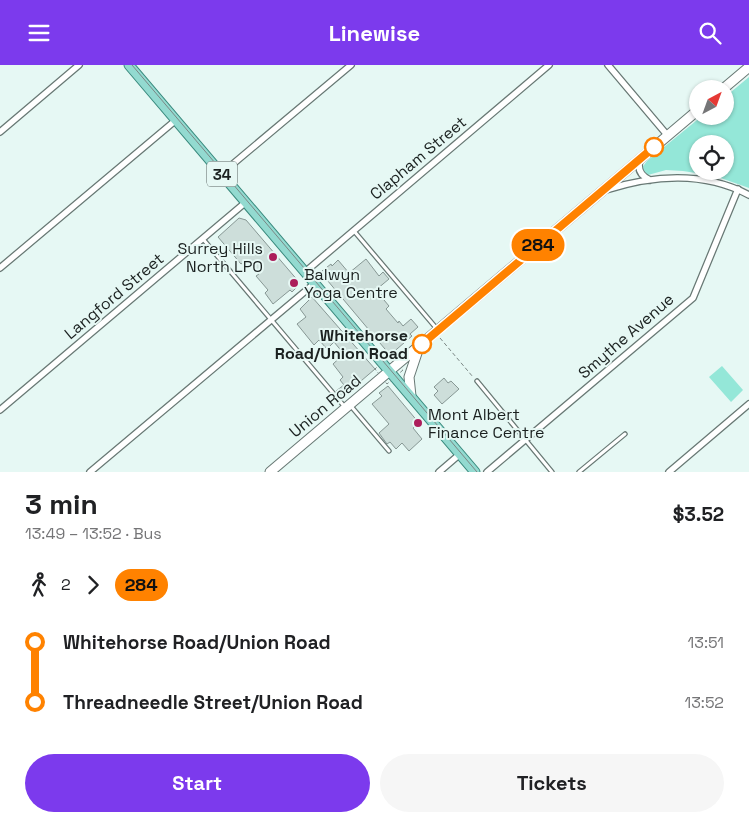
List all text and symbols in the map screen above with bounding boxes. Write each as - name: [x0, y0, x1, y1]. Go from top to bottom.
- icon: menu: [25, 19, 53, 47]
- text: Linewise: [329, 19, 420, 47]
- icon: search: [696, 19, 724, 47]
- north arrow: [689, 80, 734, 125]
- map controls: [689, 80, 734, 180]
- street label: Clapham Street: [365, 112, 471, 204]
- button: locate: [689, 135, 734, 180]
- unlabelled marker: [644, 137, 664, 157]
- road number: 34: [207, 161, 237, 187]
- line badge: 284: [509, 229, 567, 261]
- text: 284: [522, 233, 554, 256]
- place label: Surrey Hills North LPO: [178, 238, 263, 277]
- street label: Langford Street: [60, 248, 168, 344]
- marker: Surrey Hills North LPO: [267, 251, 279, 263]
- place label: Balwyn Yoga Centre: [304, 264, 398, 303]
- marker: Balwyn Yoga Centre: [288, 277, 300, 289]
- street label: Smythe Avenue: [574, 289, 678, 383]
- place label: Whitehorse Road/Union Road: [275, 325, 408, 364]
- marker: Whitehorse Road/Union Road: [412, 334, 432, 354]
- street label: Union Road: [285, 370, 365, 442]
- place label: Mont Albert Finance Centre: [428, 404, 544, 443]
- marker: Mont Albert Finance Centre: [412, 417, 424, 429]
- text: 3 min: [25, 486, 98, 522]
- text: $3.52: [673, 502, 724, 527]
- text: 13:49 – 13:52 · Bus: [25, 523, 162, 544]
- icon: walk: [25, 571, 53, 599]
- icon: forward: [79, 571, 107, 599]
- text: 284: [125, 573, 158, 596]
- text: 2: [61, 574, 71, 595]
- text: Whitehorse Road/Union Road: [63, 630, 331, 655]
- text: 13:51: [688, 632, 724, 653]
- text: Threadneedle Street/Union Road: [63, 690, 363, 715]
- text: 13:52: [684, 692, 724, 713]
- button: Start: [25, 754, 370, 812]
- button: Tickets: [380, 754, 724, 812]

